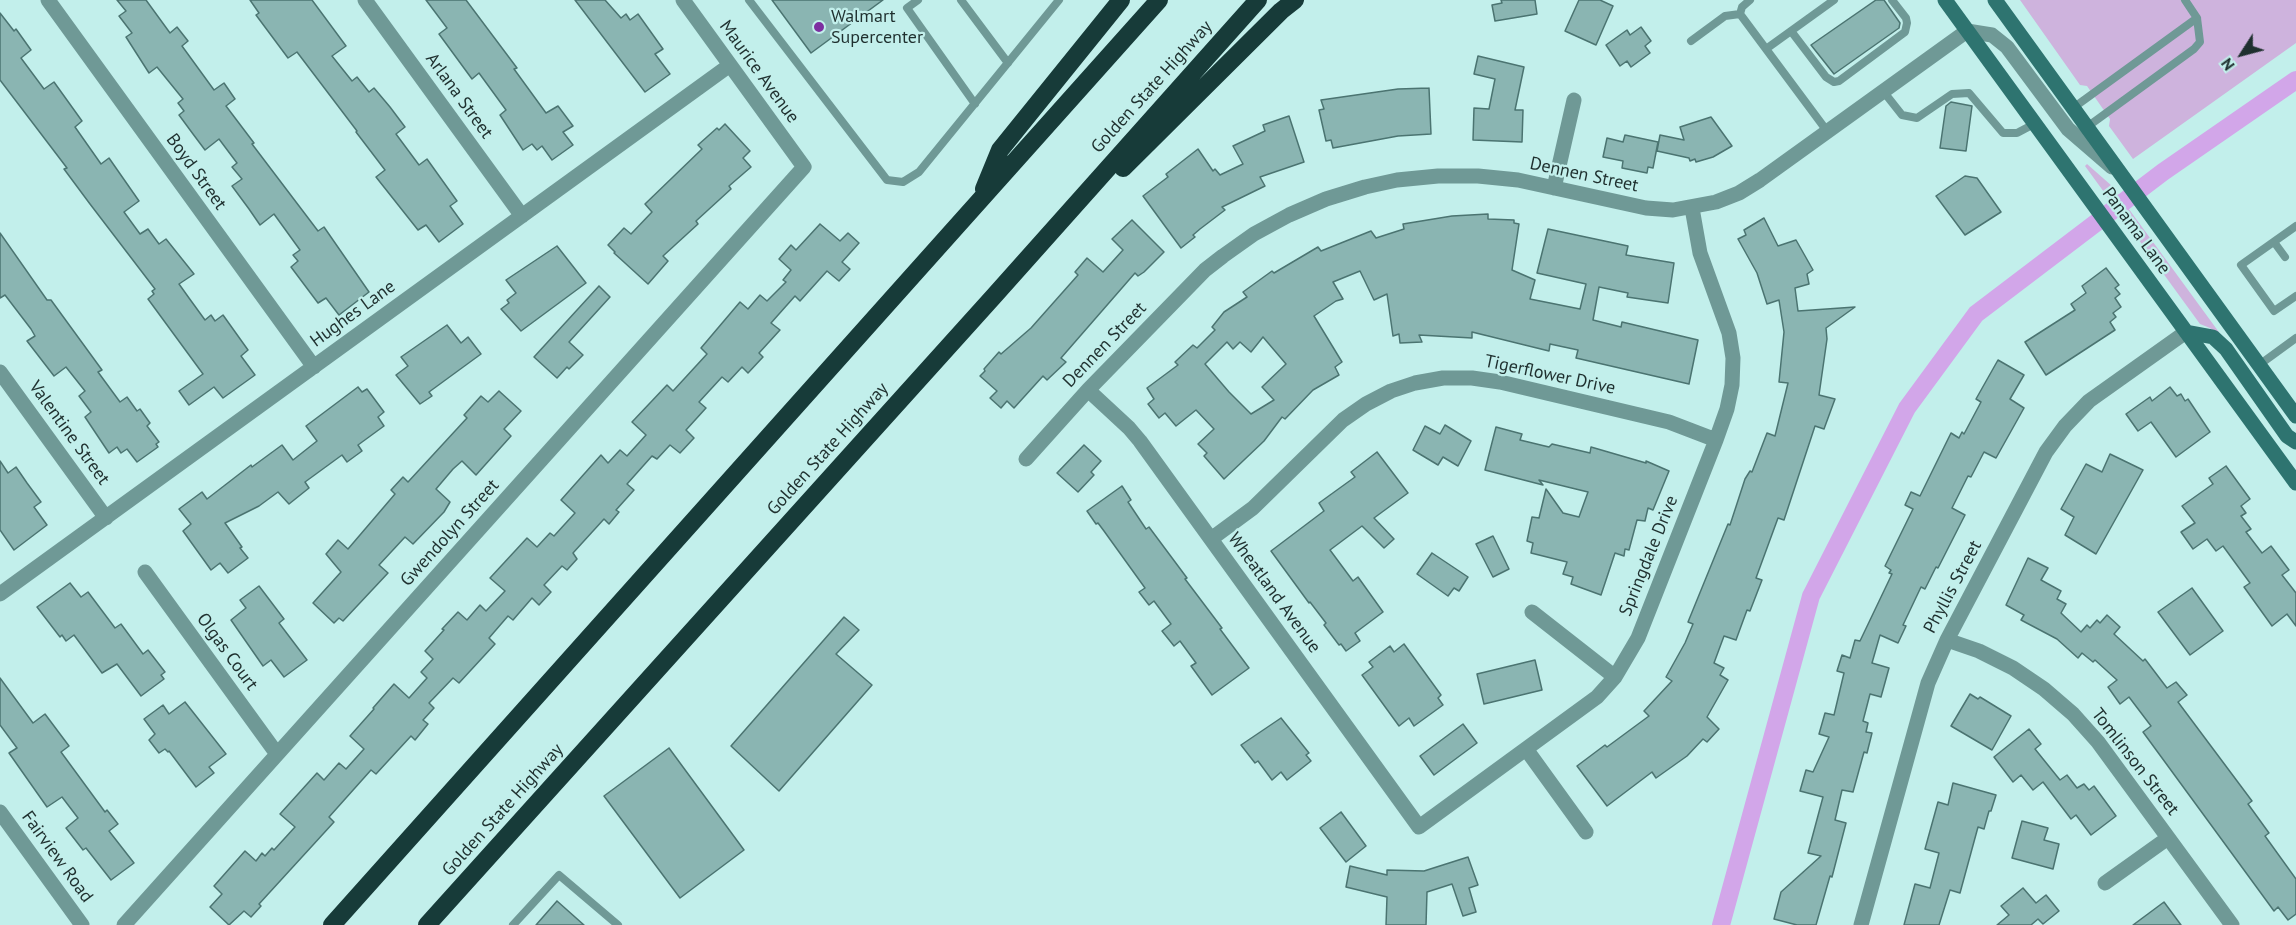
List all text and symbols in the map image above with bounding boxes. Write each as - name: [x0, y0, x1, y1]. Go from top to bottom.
- place label: Walmart Supercenter: [831, 6, 923, 48]
- street label: Maurice Avenue: [715, 16, 803, 128]
- street label: Golden State Highway: [1087, 16, 1217, 158]
- marker: Walmart Supercenter: [812, 20, 826, 34]
- north arrow: [2212, 24, 2272, 84]
- street label: Arlana Street: [421, 49, 497, 143]
- text: N: [2216, 54, 2239, 75]
- street label: Boyd Street: [161, 130, 231, 214]
- street label: Dennen Street: [1528, 153, 1640, 197]
- street label: Panama Lane: [2097, 183, 2175, 279]
- street label: Hughes Lane: [306, 276, 400, 352]
- street label: Dennen Street: [1059, 298, 1151, 392]
- street label: Tigerflower Drive: [1483, 351, 1617, 399]
- street label: Valentine Street: [24, 377, 114, 489]
- street label: Golden State Highway: [763, 378, 893, 520]
- street label: Gwendolyn Street: [396, 475, 504, 591]
- street label: Springdale Drive: [1615, 493, 1683, 619]
- street label: Wheatland Avenue: [1223, 529, 1325, 657]
- street label: Phyllis Street: [1920, 537, 1986, 637]
- street label: Olgas Court: [192, 609, 262, 695]
- street label: Tomlinson Street: [2087, 704, 2183, 820]
- street label: Golden State Highway: [438, 739, 568, 881]
- street label: Fairview Road: [17, 807, 97, 907]

